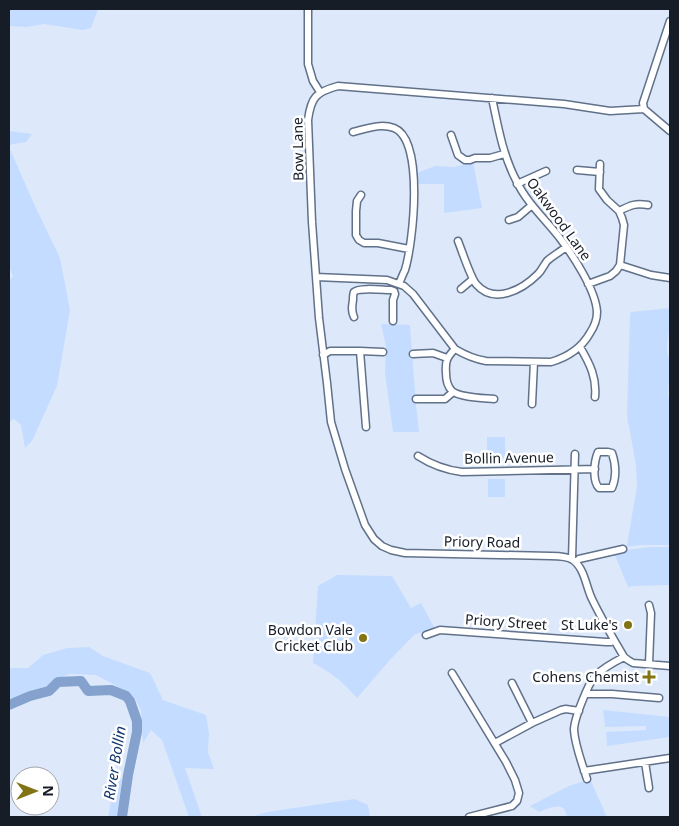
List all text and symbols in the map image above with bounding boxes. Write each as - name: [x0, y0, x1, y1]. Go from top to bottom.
- street label: Bow Lane: [287, 117, 308, 181]
- street label: Oakwood Lane: [523, 173, 596, 264]
- street label: Bollin Avenue: [464, 447, 554, 468]
- street label: Priory Road: [444, 531, 520, 552]
- street label: Priory Street: [464, 609, 548, 634]
- place label: St Luke's: [561, 615, 618, 634]
- marker: St Luke's: [622, 619, 634, 631]
- place label: Bowdon Vale Cricket Club: [268, 620, 353, 655]
- marker: Bowdon Vale Cricket Club: [357, 632, 369, 644]
- place label: Cohens Chemist: [532, 667, 639, 686]
- marker: Cohens Chemist: [643, 671, 655, 683]
- water label: River Bollin: [98, 724, 130, 801]
- north arrow: [10, 766, 60, 816]
- text: N: [39, 785, 58, 797]

